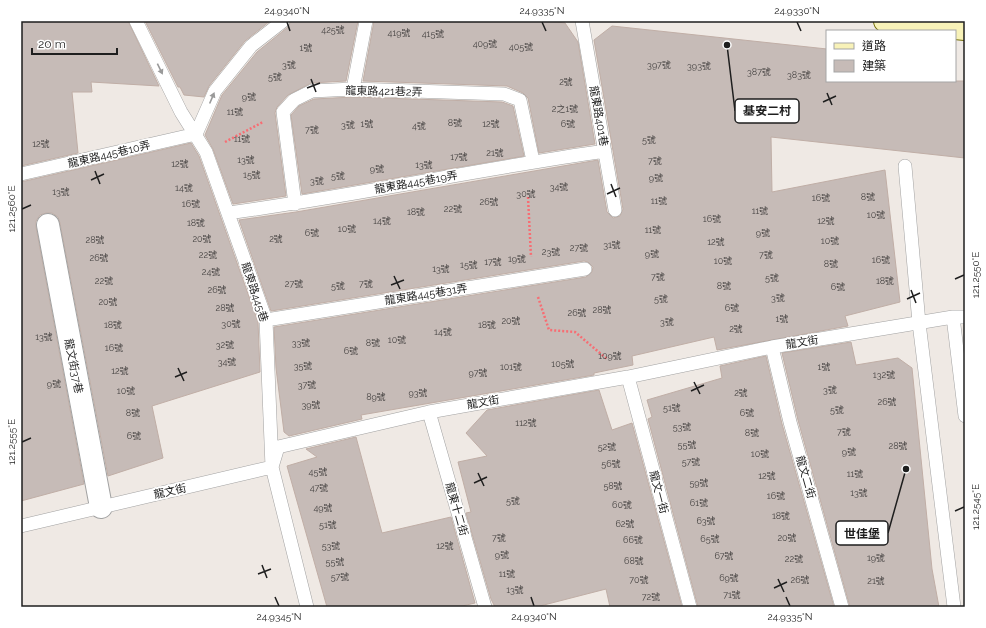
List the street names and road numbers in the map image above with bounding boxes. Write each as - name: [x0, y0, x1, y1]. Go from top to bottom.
- street label: 龍東路421巷2弄: [345, 84, 423, 99]
- street label: 龍東路401巷: [587, 85, 610, 147]
- street label: 龍東路445巷10弄: [67, 139, 152, 170]
- street label: 龍東路445巷19弄: [374, 169, 459, 196]
- street label: 龍東路445巷: [239, 261, 270, 324]
- street label: 龍東路445巷31弄: [384, 282, 468, 307]
- street label: 龍文街: [785, 333, 819, 351]
- street label: 龍文街37巷: [62, 338, 85, 395]
- street label: 龍文街: [466, 393, 500, 412]
- street label: 龍文二街: [793, 454, 818, 500]
- street label: 龍文一街: [647, 469, 670, 515]
- street label: 龍文街: [153, 481, 188, 502]
- street label: 龍東十二街: [443, 481, 470, 537]

